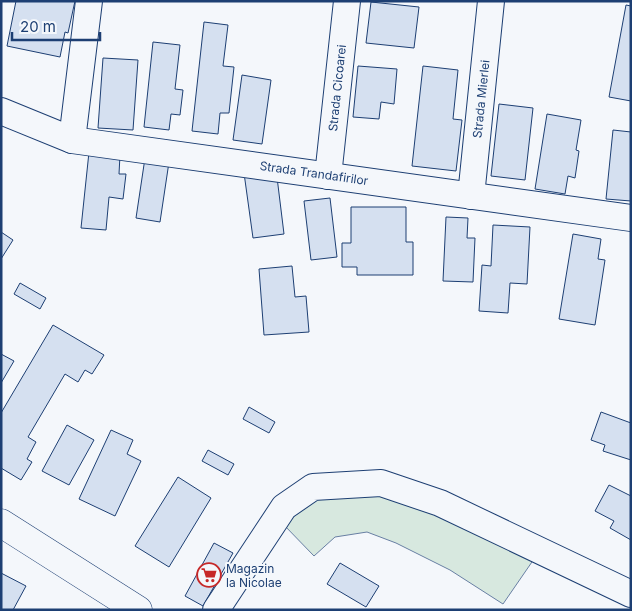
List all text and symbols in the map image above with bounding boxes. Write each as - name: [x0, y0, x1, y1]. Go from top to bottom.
- scale bar: [12, 10, 100, 42]
- text: 20 m: [20, 17, 56, 36]
- street label: Strada Cicoarei: [325, 44, 349, 132]
- street label: Strada Mierlei: [469, 59, 493, 139]
- street label: Strada Trandafirilor: [259, 158, 370, 188]
- place label: Magazin la Nicolae: [226, 561, 282, 590]
- supermarket icon: Magazin la Nicolae: [196, 562, 222, 588]

